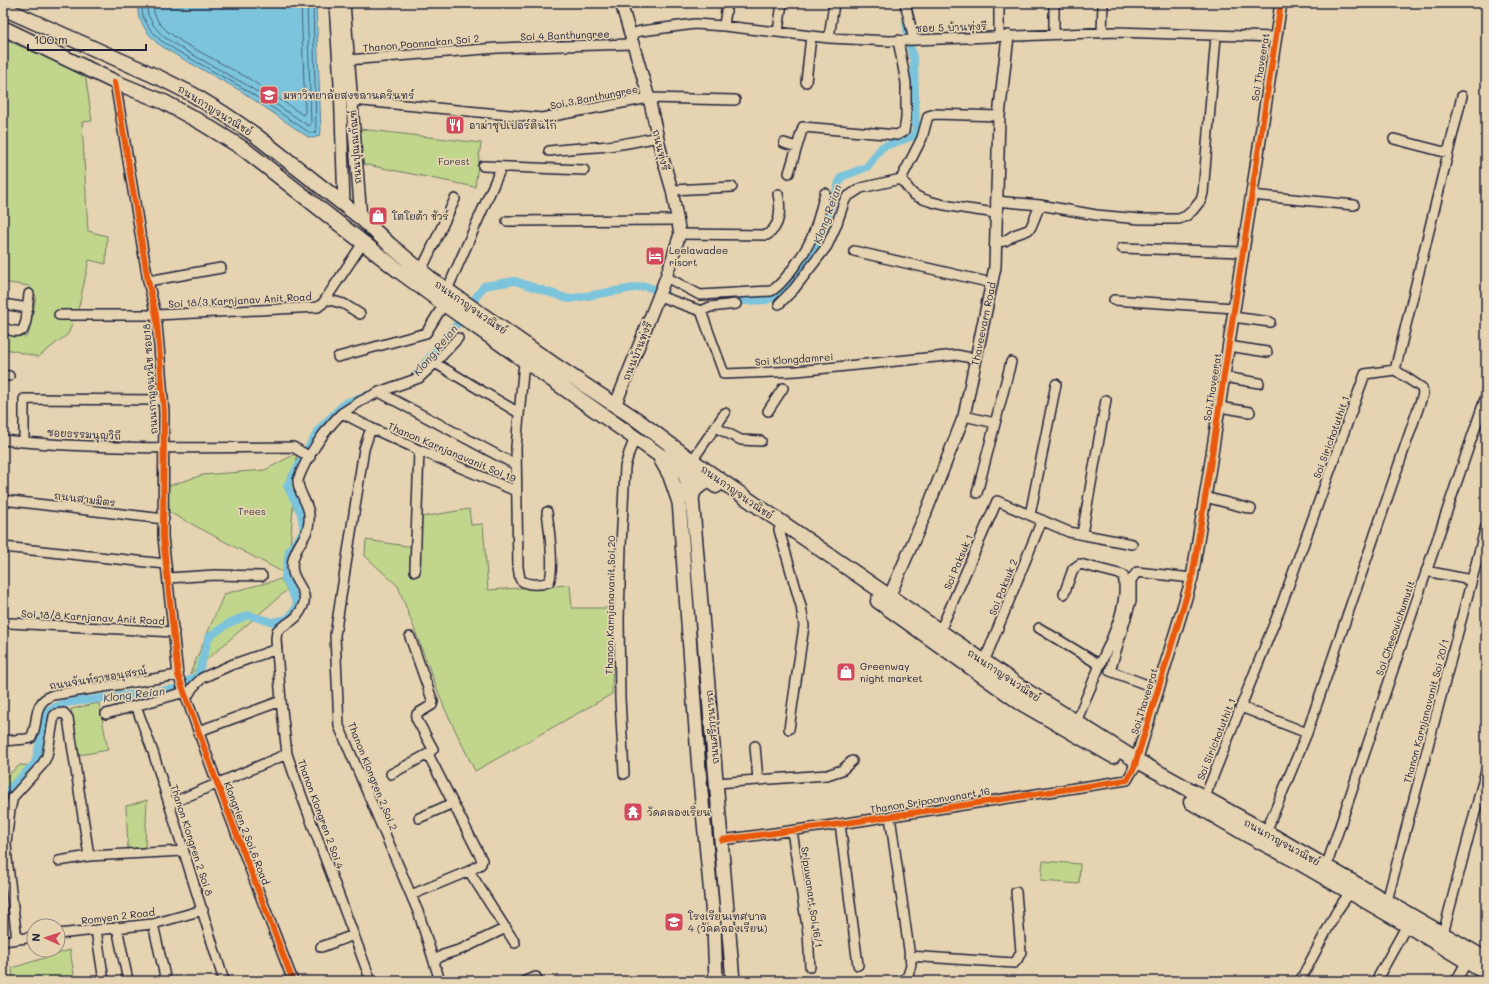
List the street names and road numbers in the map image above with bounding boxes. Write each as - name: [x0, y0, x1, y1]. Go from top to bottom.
- street label: ซอย 5 บ้านทุ่งรี: [915, 19, 987, 36]
- street label: Soi 4 Banthungree: [520, 26, 610, 44]
- street label: Thanon Poonnakan Soi 2: [362, 31, 480, 55]
- street label: Soi Thaveerat: [1248, 32, 1272, 102]
- street label: ถนนกาญจนวณิชย์: [175, 81, 255, 139]
- street label: Soi 3 Banthungree: [549, 82, 639, 112]
- street label: ถนนปุณณกัณฑ์: [345, 109, 366, 185]
- street label: ถนนทุ่งรี: [648, 128, 673, 173]
- street label: ถนนกาญจนวณิชย์: [432, 277, 510, 337]
- street label: Thaveevarn Road: [968, 281, 999, 367]
- street label: Soi 18/3 Karnjanav Anit Road: [168, 289, 312, 311]
- street label: ถนนบ้านทุ่งรี: [619, 319, 656, 383]
- street label: ถนนกาญจนวนิช ซอย18: [139, 323, 161, 435]
- street label: Soi Klongdamrei: [754, 349, 834, 369]
- street label: Soi Thaveerat: [1200, 352, 1224, 422]
- street label: Soi Sirichotuthit 1: [1310, 394, 1352, 480]
- street label: Thanon Karnjanavanit Soi 19: [386, 419, 518, 485]
- street label: ซอยธรรมนูญวิถี: [47, 425, 121, 444]
- street label: ถนนกาญจนวณิชย์: [698, 462, 776, 522]
- street label: ถนนสามมิตร: [53, 488, 117, 510]
- street label: Soi Paksuk 1: [940, 532, 976, 592]
- street label: Thanon Karnjanavanit Soi 20: [602, 535, 618, 675]
- street label: Soi Paksuk 2: [985, 557, 1021, 617]
- street label: Soi Cheeouichumutit: [1372, 579, 1418, 677]
- street label: Soi 18/8 Karnjanav Anit Road: [21, 606, 165, 628]
- street label: Thanon Karnjanavanit Soi 20/1: [1400, 637, 1452, 785]
- street label: ถนนกาญจนวณิชย์: [965, 645, 1043, 705]
- street label: ถนนจันท์ราชอนุสรณ์: [48, 663, 149, 694]
- street label: Soi Thaveerat: [1127, 666, 1161, 736]
- street label: ถนนศรีภูวนารถ: [702, 689, 723, 765]
- street label: Soi Sirichotuthit 1: [1193, 696, 1239, 782]
- street label: Thanon Klongren 2 Soi 2: [345, 720, 401, 832]
- street label: Thanon Klongren 2 Soi 4: [295, 757, 347, 871]
- street label: Klongrien 2 Soi 6 Road: [221, 779, 273, 887]
- street label: Thanon Klongren 2 Soi 8: [167, 783, 217, 897]
- street label: Thanon Sripoonvanart 16: [869, 784, 991, 816]
- street label: ถนนกาญจนวณิชย์: [1241, 815, 1323, 869]
- street label: Sripuwanart Soi 16/1: [798, 846, 826, 948]
- street label: Romyen 2 Road: [80, 905, 156, 927]

